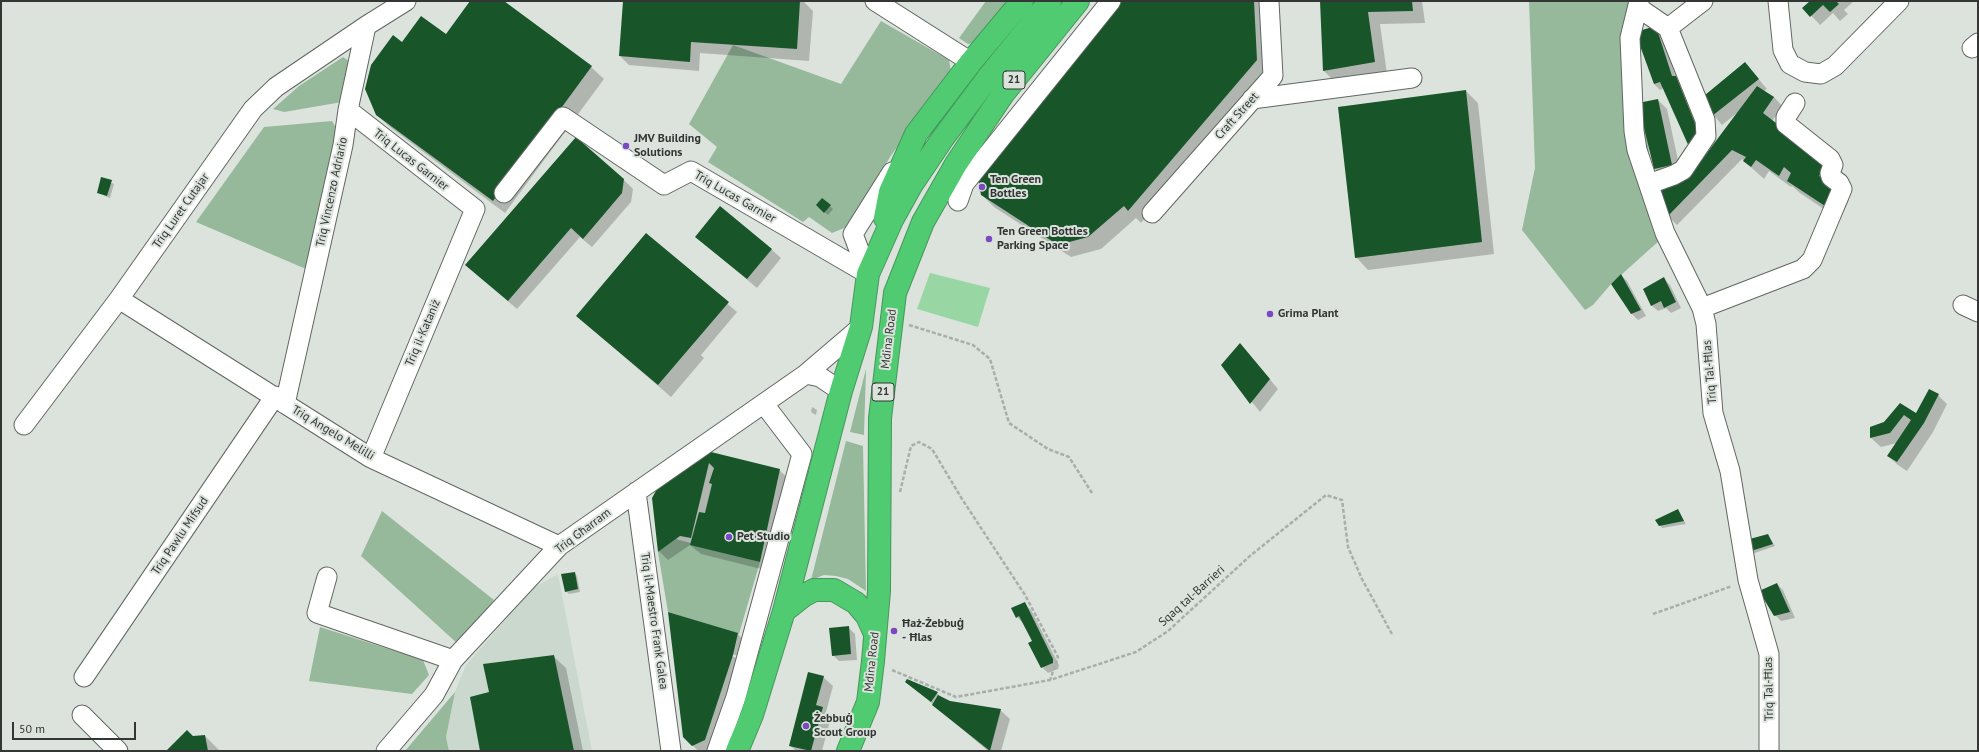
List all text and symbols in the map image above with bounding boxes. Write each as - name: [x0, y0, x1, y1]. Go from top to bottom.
- road number: 21: [1003, 71, 1025, 89]
- street label: Craft Street: [1212, 90, 1262, 142]
- street label: Triq Lucas Garnier: [370, 126, 452, 194]
- place label: JMV Building Solutions: [634, 132, 701, 160]
- street label: Triq Vincenzo Adriario: [313, 136, 351, 248]
- marker: JMV Building Solutions: [621, 141, 631, 151]
- street label: Triq Lucas Garnier: [692, 168, 778, 226]
- street label: Triq Luret Cutajar: [150, 171, 212, 251]
- place label: Ten Green Bottles: [990, 173, 1041, 201]
- marker: Ten Green Bottles: [977, 182, 987, 192]
- place label: Ten Green Bottles Parking Space: [997, 225, 1088, 253]
- marker: Ten Green Bottles Parking Space: [984, 234, 994, 244]
- street label: Triq il-Kataniż: [402, 297, 444, 369]
- place label: Grima Plant: [1278, 307, 1338, 321]
- street label: Mdina Road: [878, 308, 900, 370]
- marker: Grima Plant: [1265, 309, 1275, 319]
- street label: Triq Tal-Ħlas: [1700, 339, 1720, 405]
- road number: 21: [872, 383, 894, 401]
- street label: Triq Angelo Melilli: [289, 403, 377, 463]
- street label: Triq Pawlu Mifsud: [149, 494, 211, 578]
- street label: Triq Għarram: [552, 505, 614, 557]
- place label: Pet Studio: [737, 530, 790, 544]
- marker: Pet Studio: [724, 532, 734, 542]
- street label: Triq il-Maestro Frank Galea: [637, 551, 671, 691]
- street label: Sqaq tal-Barrieri: [1156, 563, 1228, 629]
- place label: Ħaż-Żebbuġ - Ħlas: [902, 617, 964, 645]
- marker: Ħaż-Żebbuġ - Ħlas: [889, 626, 899, 636]
- street label: Mdina Road: [862, 631, 882, 693]
- street label: Triq Tal-Ħlas: [1761, 657, 1777, 721]
- place label: Żebbuġ Scout Group: [814, 712, 876, 740]
- scale bar: [14, 714, 138, 740]
- text: 50 m: [19, 721, 45, 736]
- marker: Żebbuġ Scout Group: [801, 721, 811, 731]

